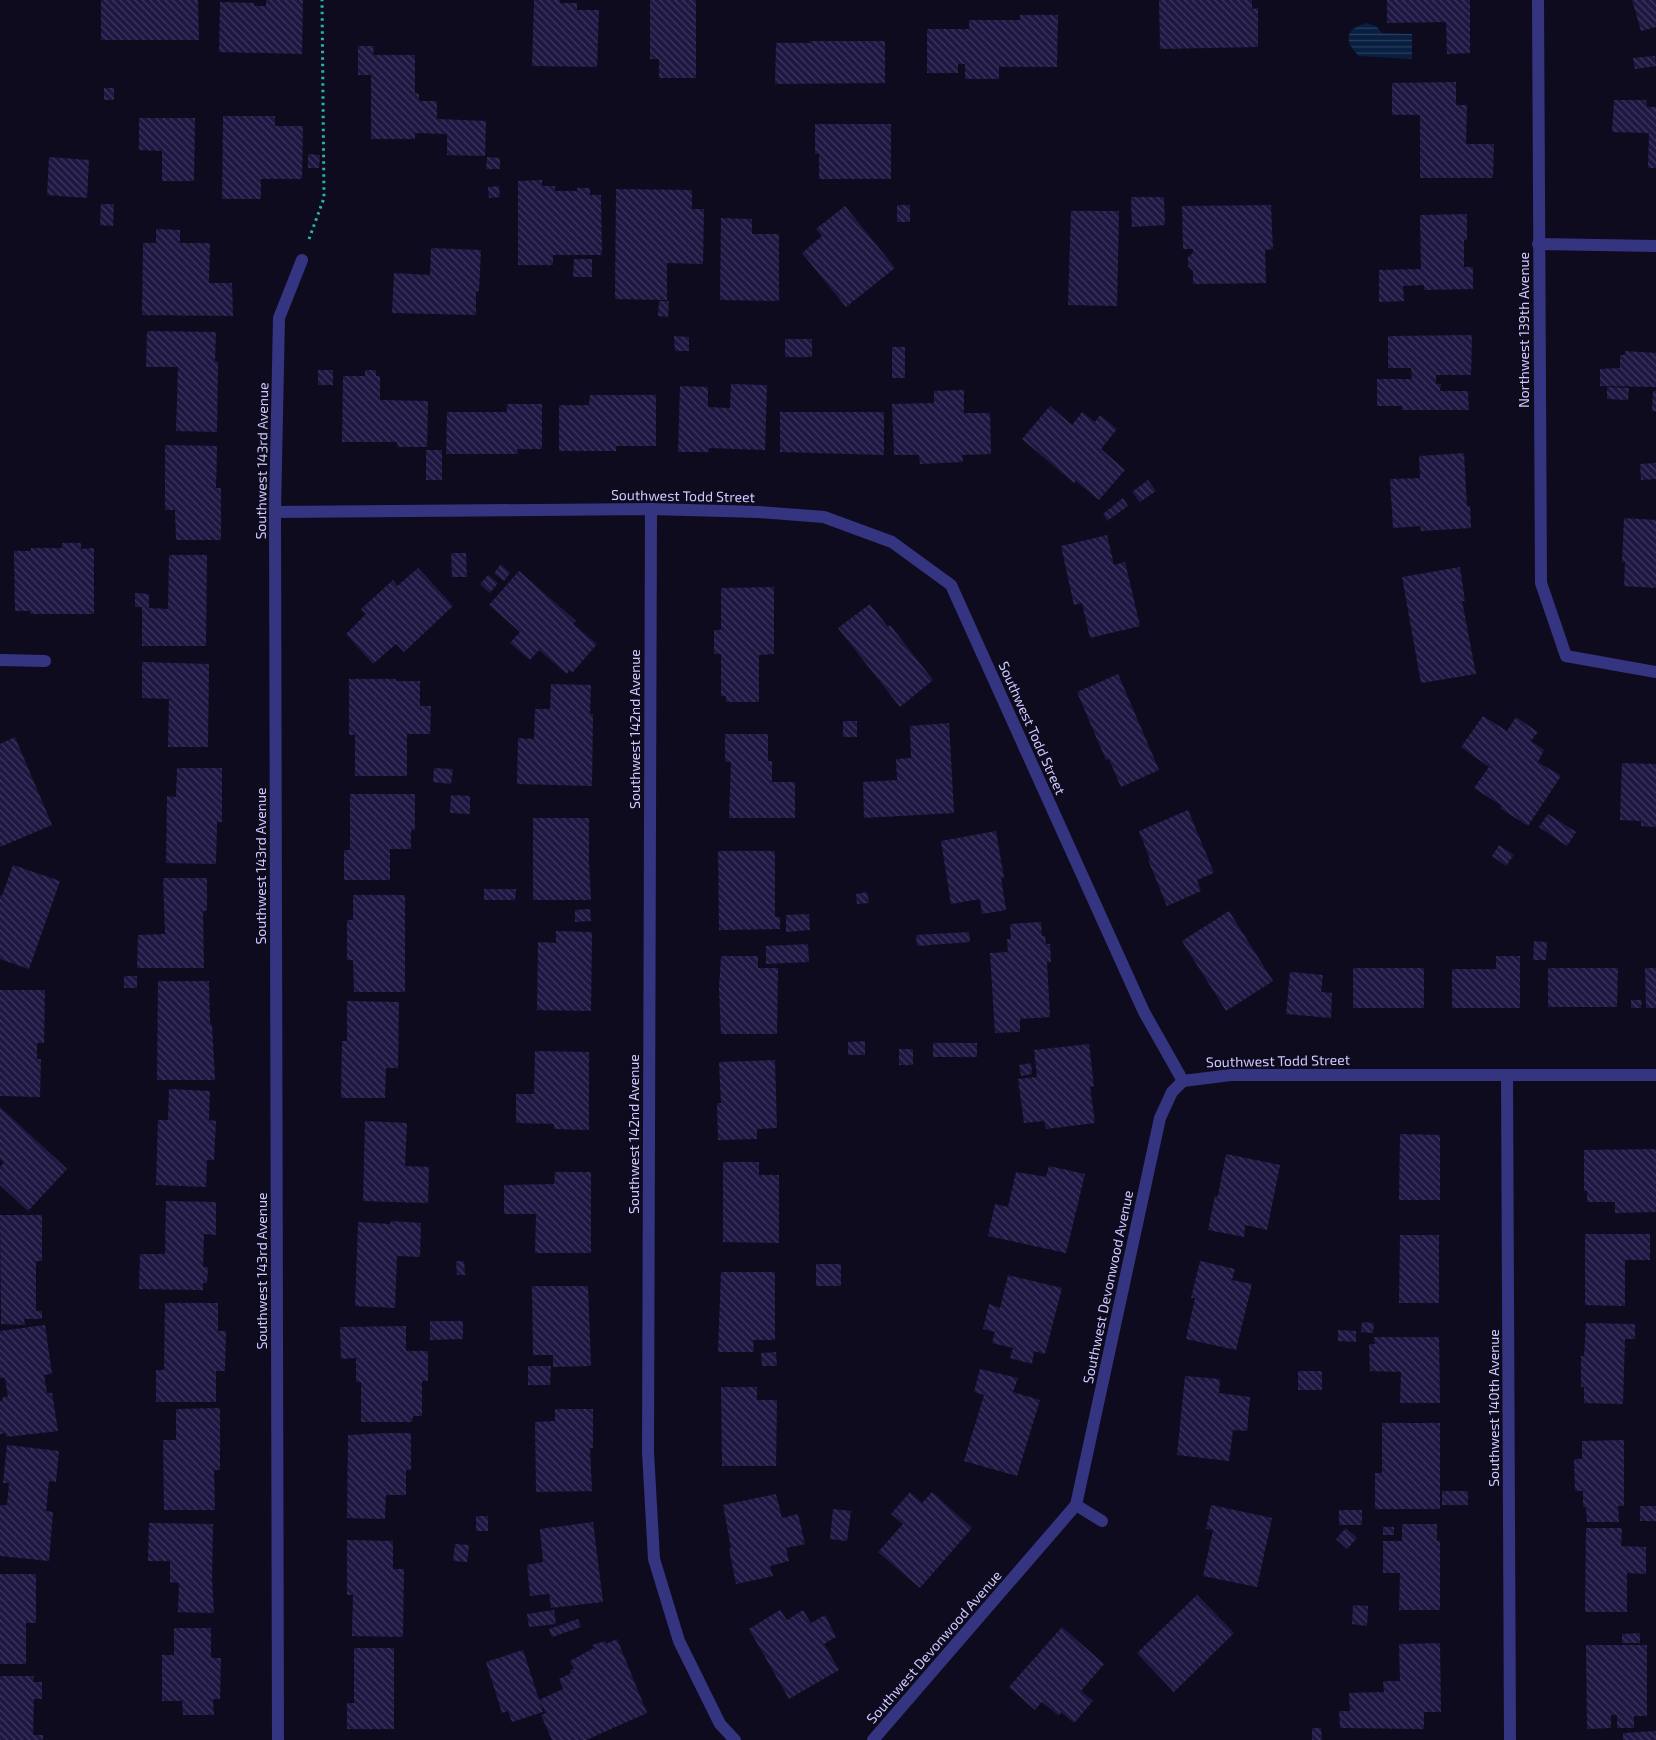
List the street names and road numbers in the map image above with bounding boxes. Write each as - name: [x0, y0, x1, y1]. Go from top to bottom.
- street label: Northwest 139th Avenue: [1515, 252, 1532, 408]
- street label: Southwest 143rd Avenue: [252, 382, 271, 540]
- street label: Southwest Todd Street: [611, 486, 755, 505]
- street label: Southwest 142nd Avenue: [626, 649, 643, 809]
- street label: Southwest Todd Street: [995, 659, 1070, 797]
- street label: Southwest 143rd Avenue: [252, 788, 269, 945]
- street label: Southwest Todd Street: [1206, 1051, 1350, 1070]
- street label: Southwest 142nd Avenue: [625, 1054, 642, 1214]
- street label: Southwest Devonwood Avenue: [1079, 1189, 1136, 1385]
- street label: Southwest 143rd Avenue: [253, 1193, 270, 1350]
- street label: Southwest 140th Avenue: [1485, 1329, 1502, 1487]
- street label: Southwest Devonwood Avenue: [863, 1567, 1005, 1727]

